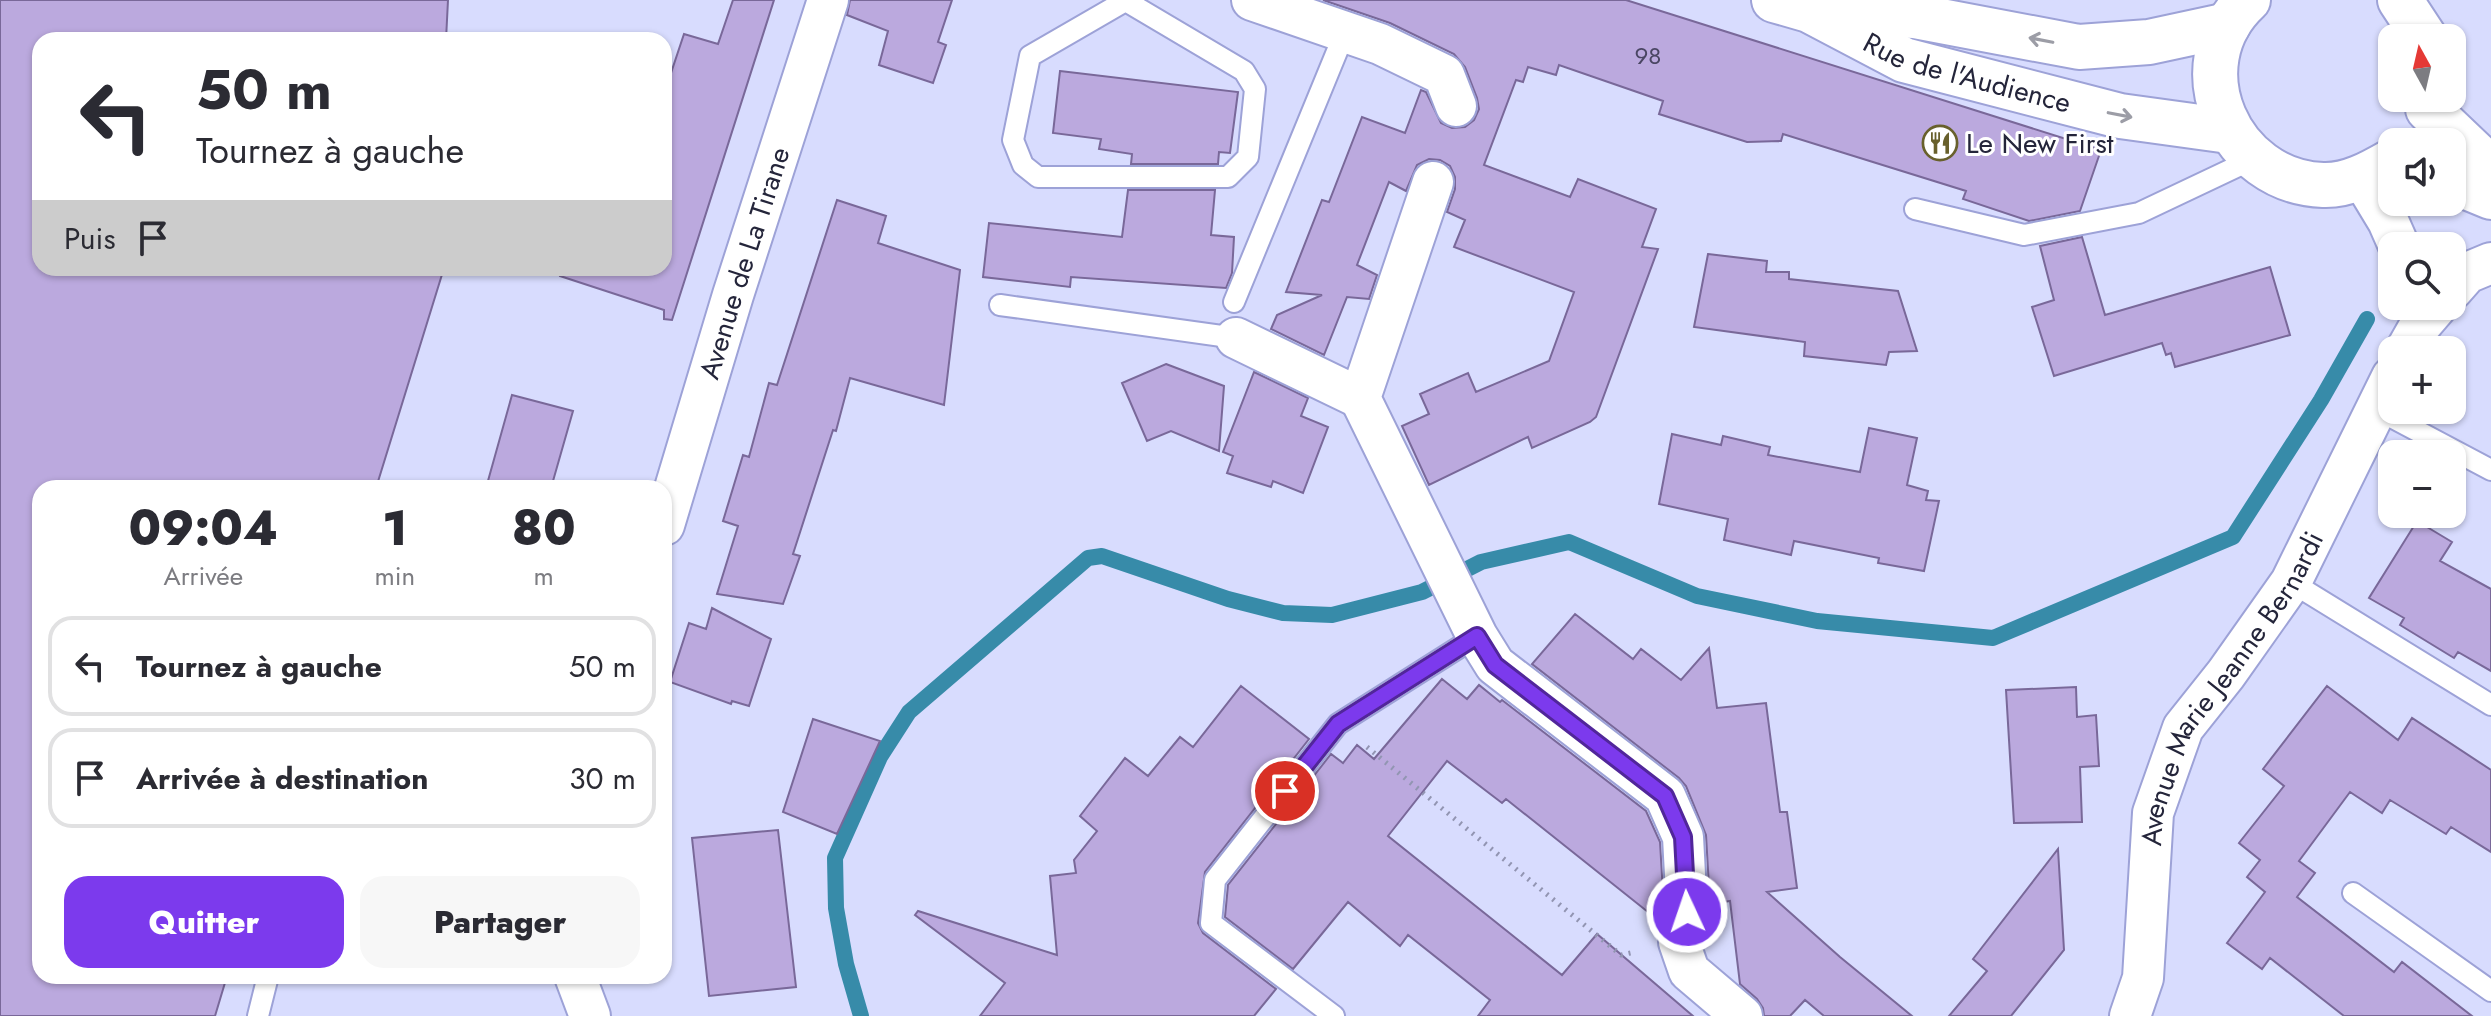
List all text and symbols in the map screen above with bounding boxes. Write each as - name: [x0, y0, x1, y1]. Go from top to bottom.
- street label: Rue de l'Audience: [1856, 22, 2075, 123]
- north arrow: [2378, 24, 2466, 112]
- map controls: [2378, 24, 2466, 528]
- one-way arrow: [2028, 32, 2054, 47]
- house number: 98: [1635, 38, 1661, 73]
- text: 50 m: [196, 49, 332, 130]
- icon: left: [64, 64, 168, 168]
- one-way arrow: [2106, 108, 2132, 123]
- place label: Le New First: [1966, 123, 2114, 164]
- text: Tournez à gauche: [196, 124, 464, 176]
- restaurant icon: Le New First: [1921, 124, 1959, 162]
- button: sound: [2378, 128, 2466, 216]
- street label: Avenue de La Tirane: [688, 142, 800, 384]
- icon: arrive: [131, 216, 175, 260]
- text: Puis: [64, 217, 115, 260]
- button: search: [2378, 232, 2466, 320]
- button: +: [2378, 336, 2466, 424]
- button: −: [2378, 440, 2466, 528]
- text: 09:04: [128, 494, 278, 563]
- text: 1: [382, 494, 408, 563]
- text: 80: [512, 494, 576, 563]
- street label: Avenue Marie Jeanne Bernardi: [2131, 524, 2333, 847]
- text: Arrivée: [163, 557, 243, 595]
- text: min: [375, 557, 415, 595]
- text: m: [533, 557, 554, 595]
- icon: left: [68, 644, 112, 688]
- text: Tournez à gauche: [136, 645, 382, 688]
- text: 50 m: [569, 645, 636, 688]
- icon: arrive: [68, 756, 112, 800]
- text: Arrivée à destination: [136, 757, 428, 800]
- text: 30 m: [569, 757, 636, 800]
- pin: [1251, 757, 1319, 825]
- icon: arrive: [1263, 769, 1307, 813]
- position arrow: [1645, 870, 1729, 954]
- button: Quitter: [64, 876, 344, 968]
- button: Partager: [360, 876, 640, 968]

